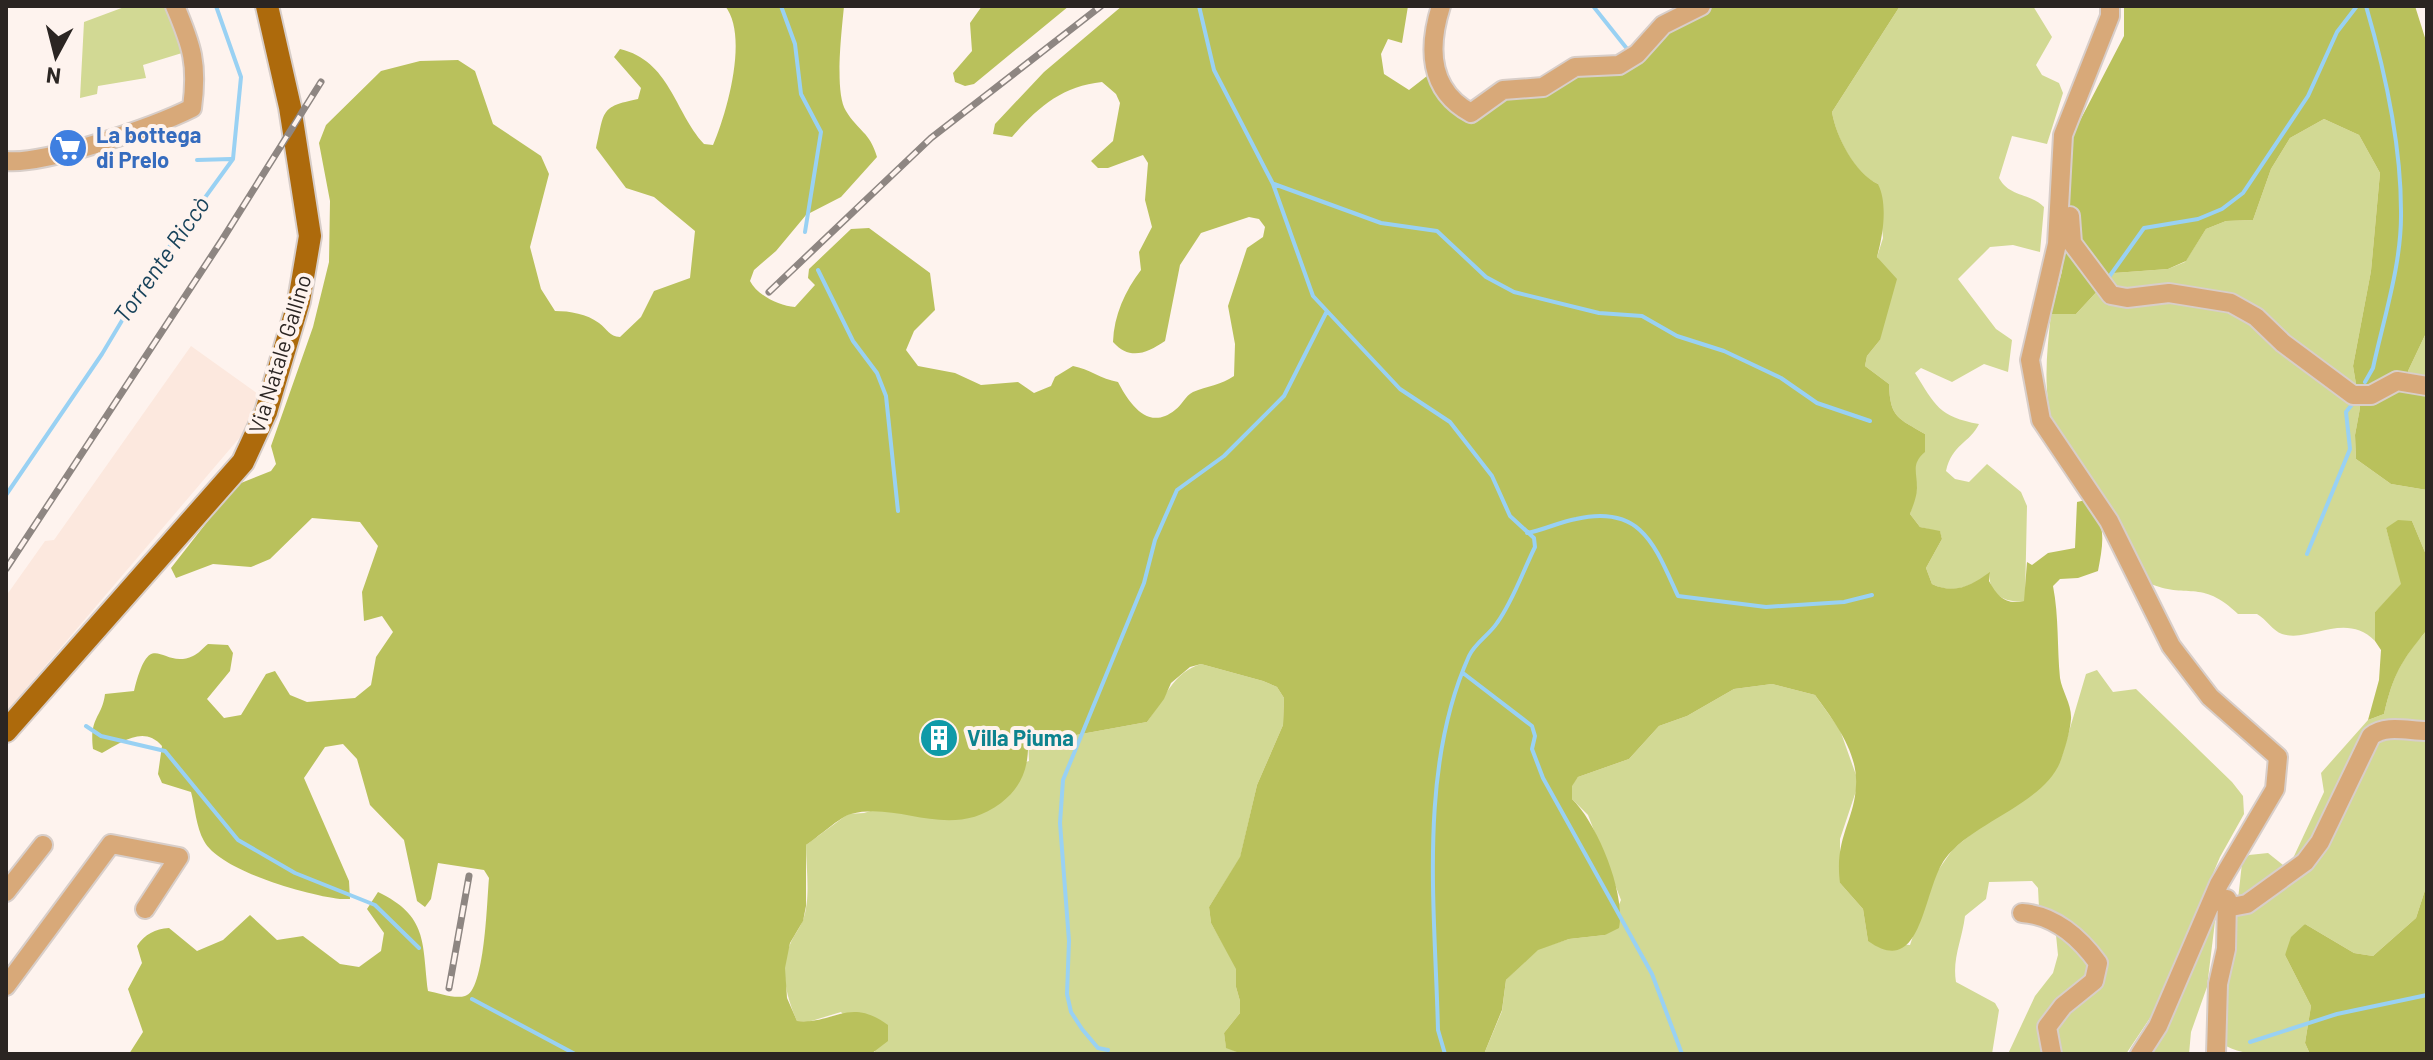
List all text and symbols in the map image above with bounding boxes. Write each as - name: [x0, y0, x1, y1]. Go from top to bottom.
- north arrow: [16, 16, 96, 96]
- text: N: [45, 63, 62, 91]
- place label: La bottega di Prelo: [96, 121, 201, 172]
- supermarket icon: La bottega di Prelo: [47, 127, 89, 169]
- water label: Torrente Riccò: [106, 190, 215, 328]
- street label: Via Natale Gallino: [243, 271, 316, 436]
- building icon: Villa Piuma: [918, 717, 960, 759]
- place label: Villa Piuma: [967, 724, 1074, 750]

